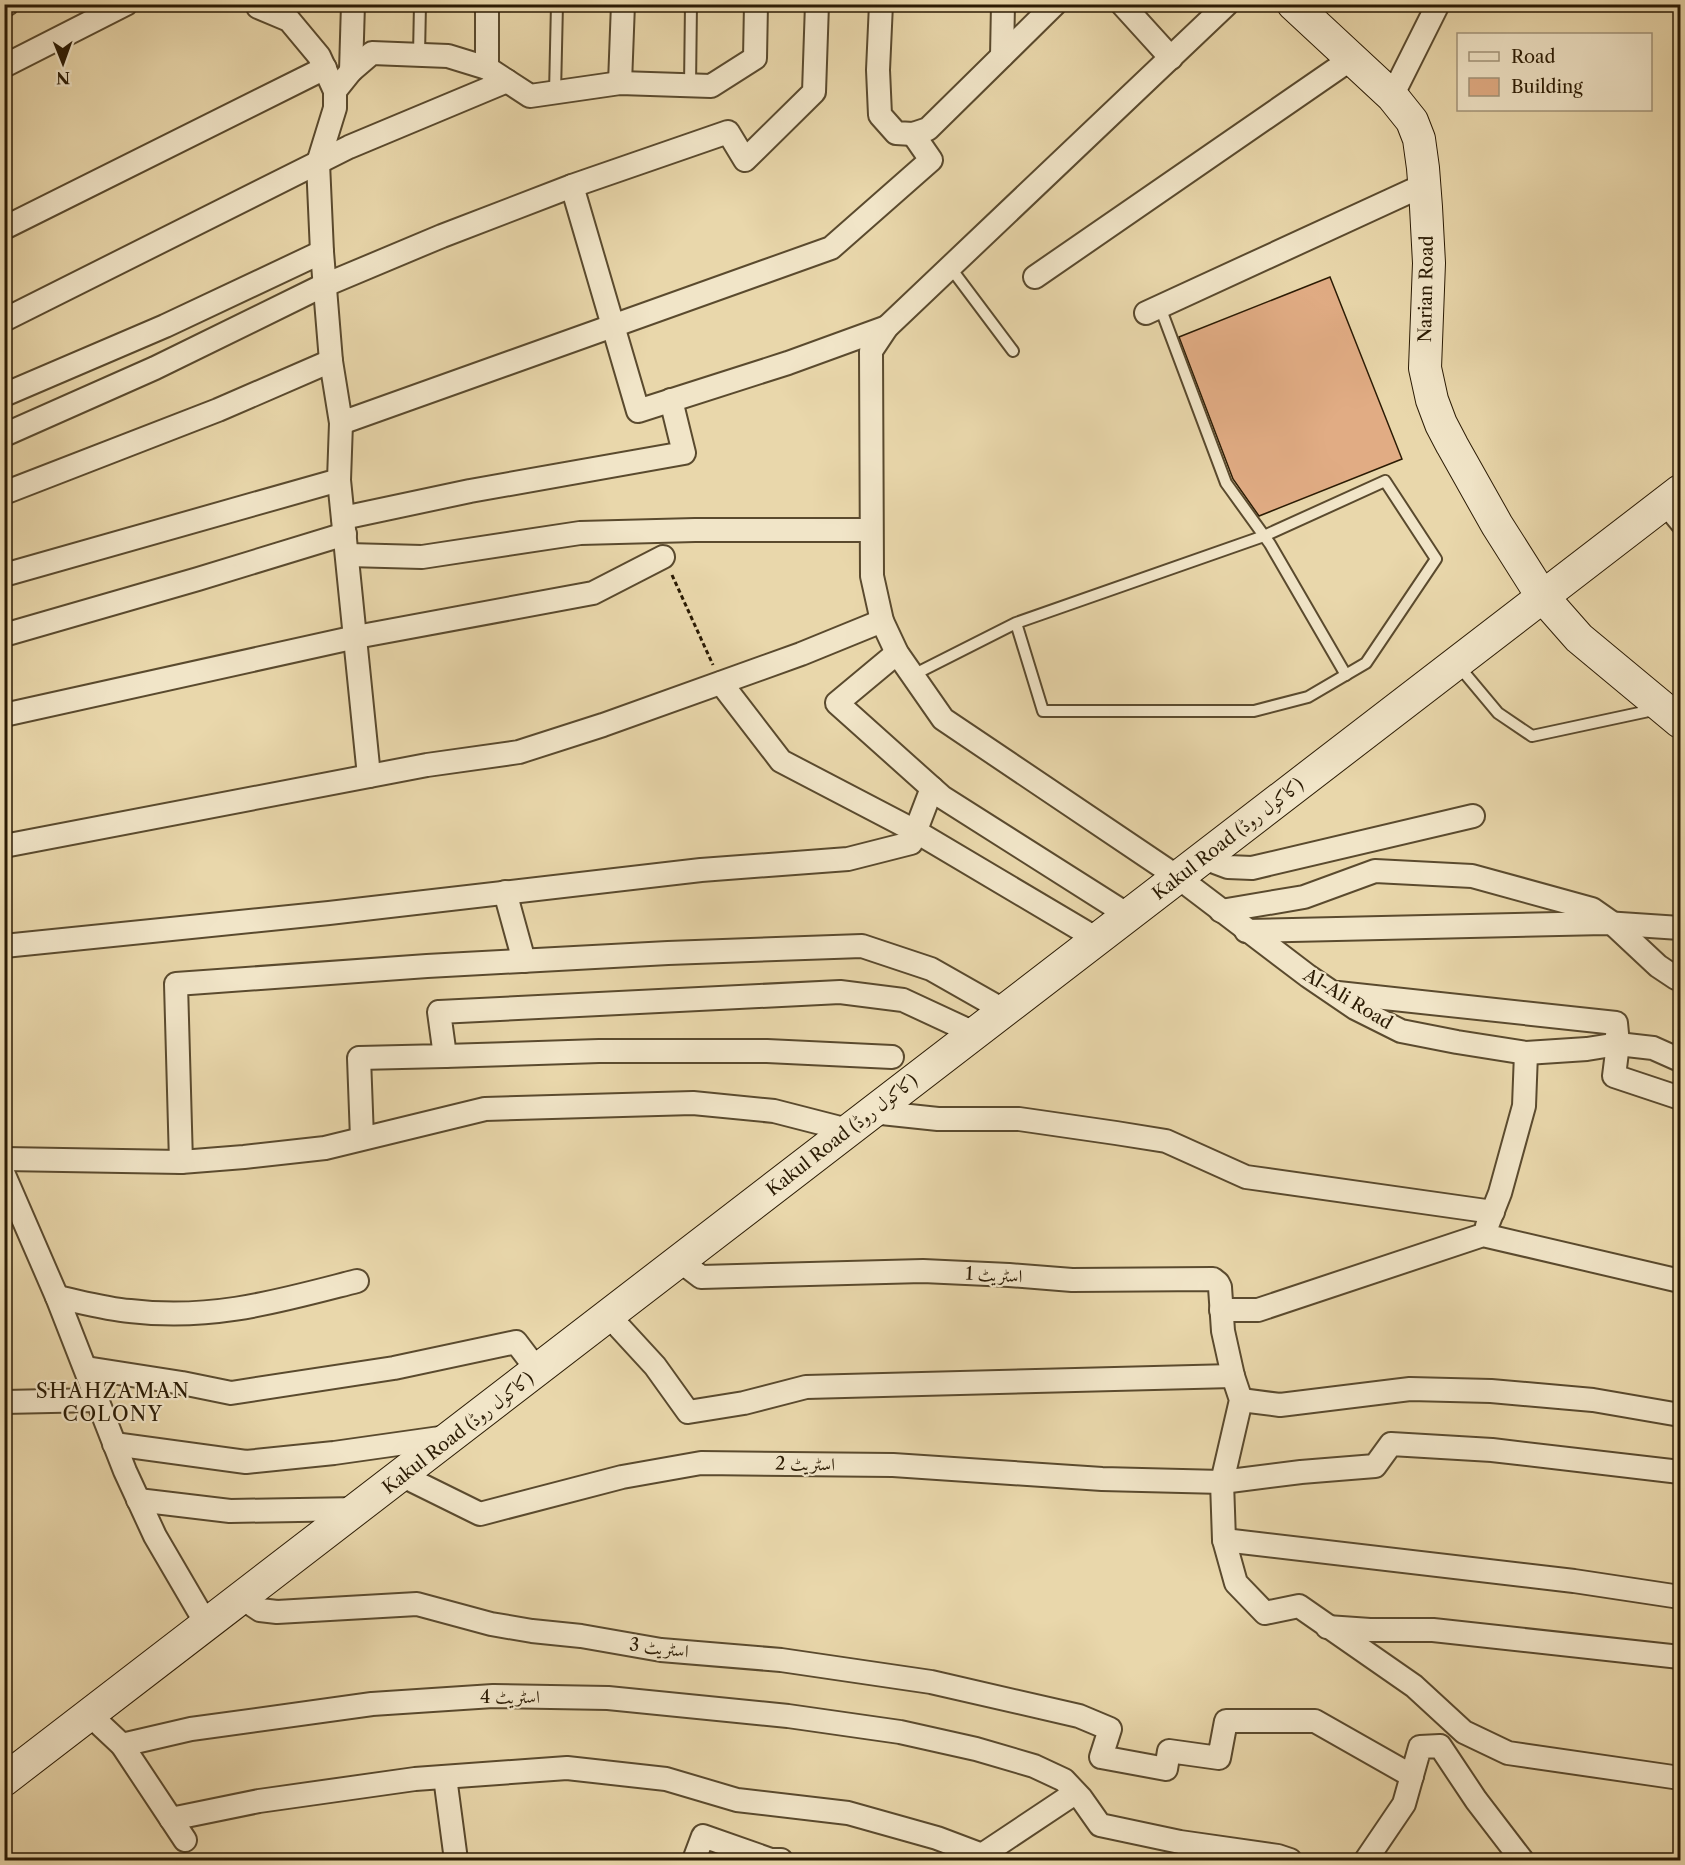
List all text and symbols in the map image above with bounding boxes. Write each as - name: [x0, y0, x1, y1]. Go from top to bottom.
- north arrow: [33, 33, 93, 93]
- legend: [1457, 33, 1652, 111]
- text: Road: [1511, 46, 1556, 68]
- text: N: [56, 68, 70, 88]
- text: Building: [1511, 76, 1583, 98]
- street label: Narian Road: [1414, 235, 1438, 343]
- street label: Kakul Road (کاکول روڈ): [1148, 773, 1308, 905]
- street label: Al-Ali Road: [1299, 963, 1397, 1034]
- street label: Kakul Road (کاکول روڈ): [762, 1069, 922, 1201]
- street label: اسٹریٹ 1: [965, 1263, 1023, 1288]
- street label: Kakul Road (کاکول روڈ): [378, 1367, 538, 1499]
- district label: SHAHZAMAN COLONY: [36, 1379, 190, 1426]
- street label: اسٹریٹ 2: [775, 1452, 835, 1477]
- street label: اسٹریٹ 3: [628, 1633, 690, 1664]
- street label: اسٹریٹ 4: [480, 1686, 540, 1709]

